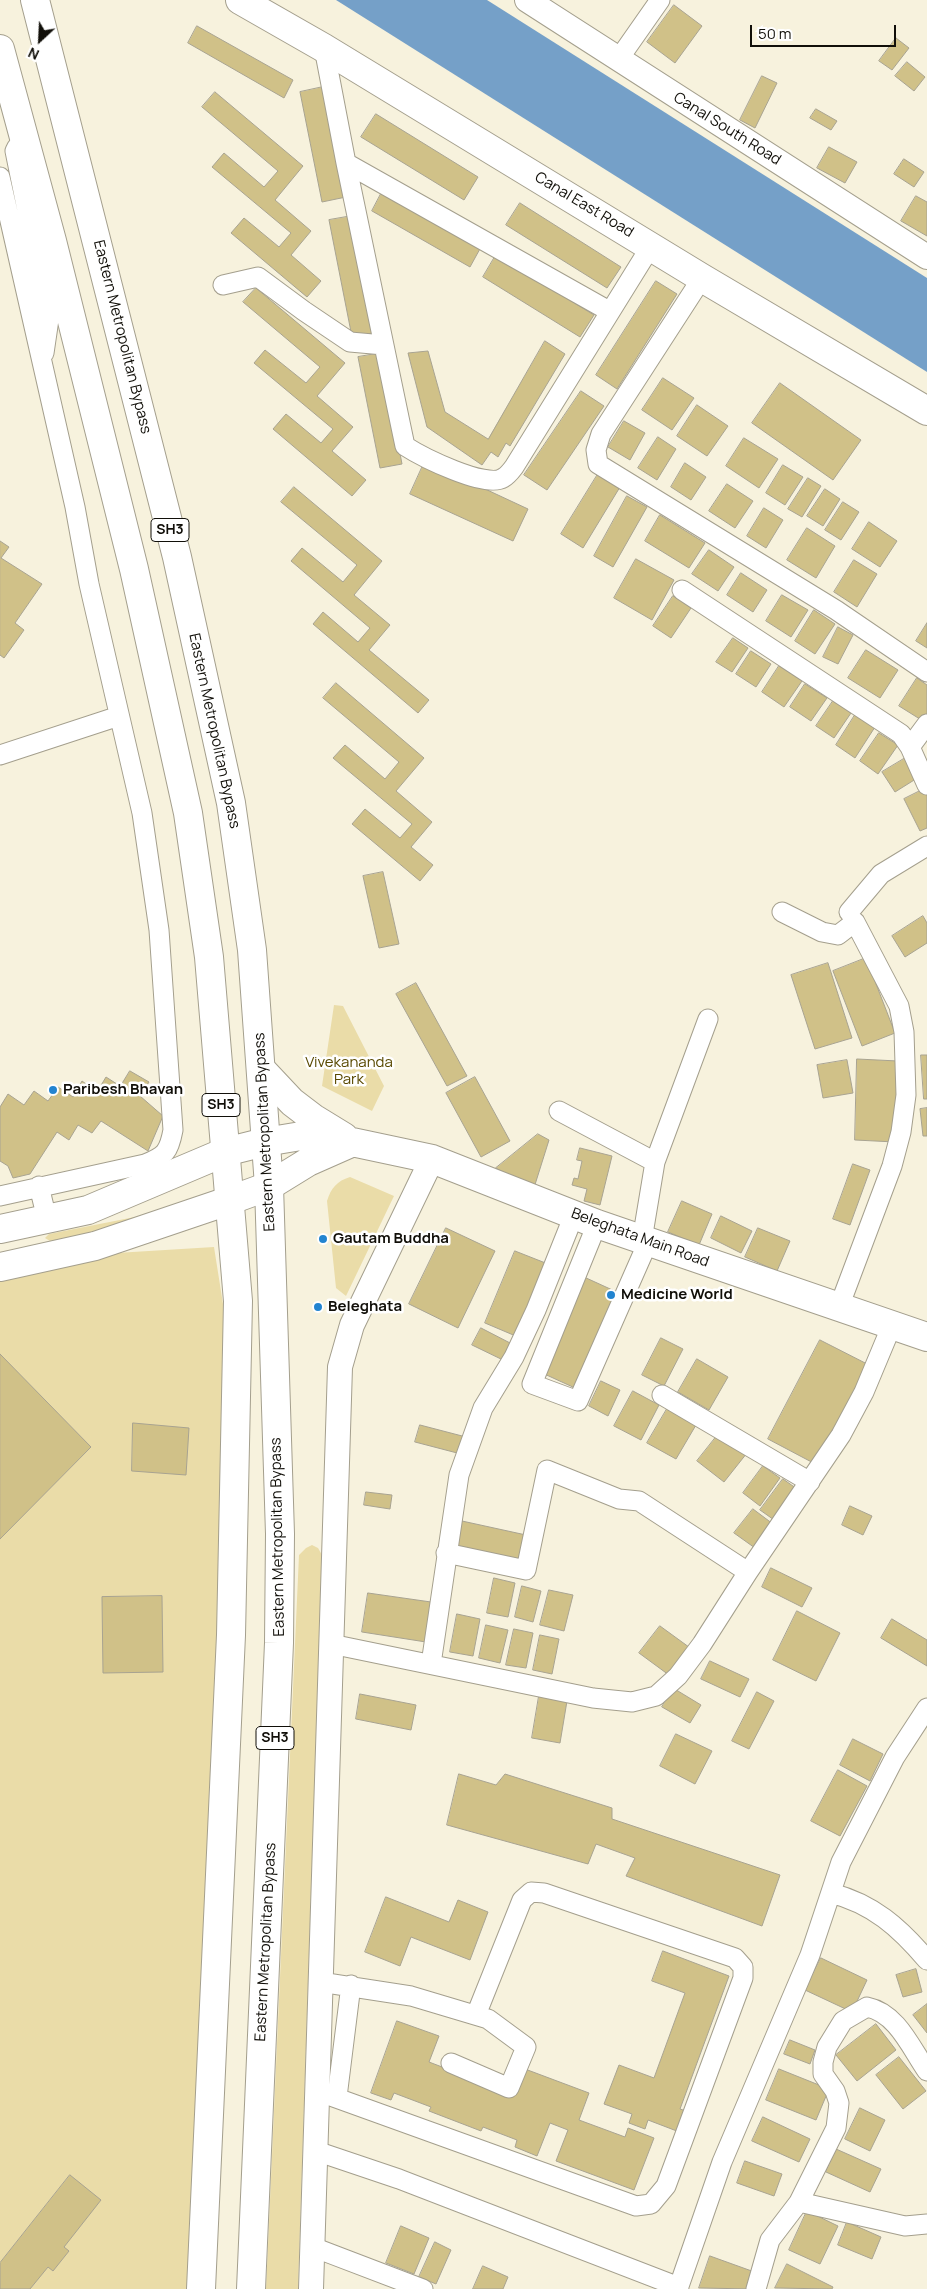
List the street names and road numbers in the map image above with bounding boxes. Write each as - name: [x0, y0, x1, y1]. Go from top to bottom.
- street label: Canal South Road: [670, 89, 784, 169]
- street label: Canal East Road: [531, 168, 637, 242]
- street label: Eastern Metropolitan Bypass: [89, 238, 155, 436]
- road number: SH3: [151, 518, 189, 542]
- street label: Eastern Metropolitan Bypass: [184, 632, 244, 830]
- street label: Eastern Metropolitan Bypass: [251, 1032, 279, 1232]
- road number: SH3: [202, 1094, 240, 1116]
- street label: Beleghata Main Road: [569, 1205, 711, 1271]
- street label: Eastern Metropolitan Bypass: [267, 1437, 289, 1637]
- road number: SH3: [256, 1726, 294, 1750]
- street label: Eastern Metropolitan Bypass: [252, 1842, 280, 2042]

